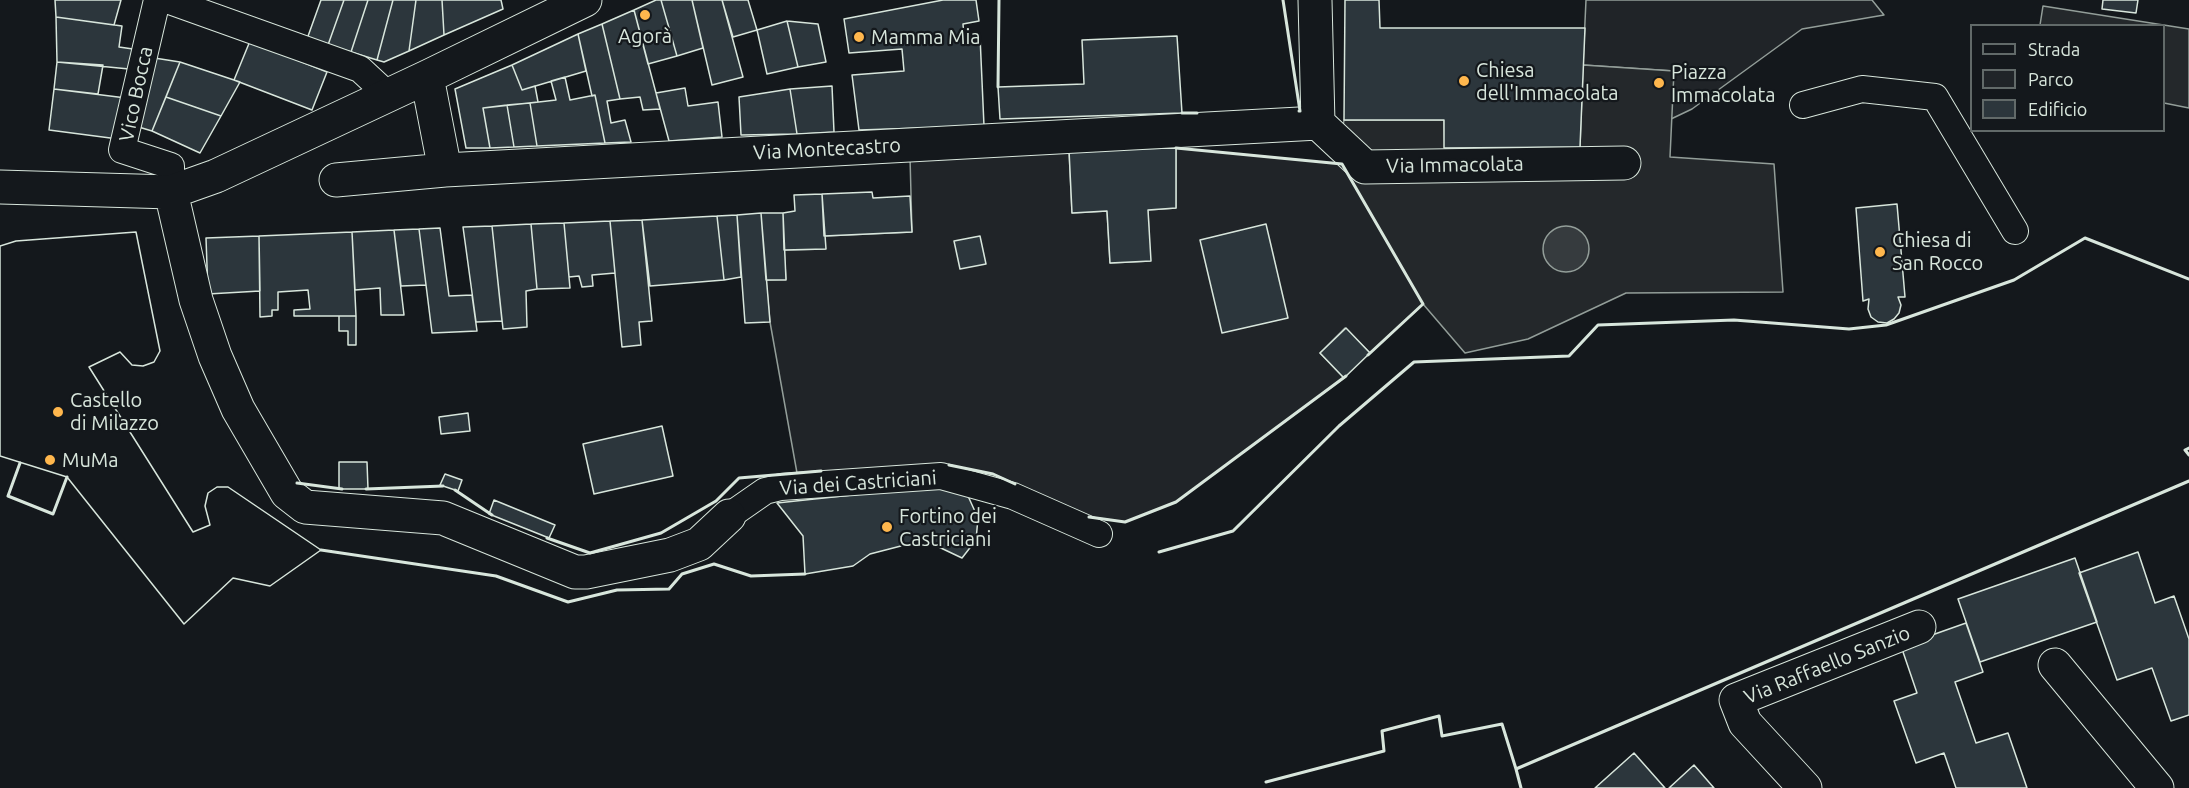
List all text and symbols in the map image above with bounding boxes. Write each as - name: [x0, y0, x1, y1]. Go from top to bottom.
- marker: Agorà: [638, 8, 652, 22]
- place label: Agorà: [618, 24, 672, 48]
- legend: [1970, 24, 2165, 132]
- place label: Mamma Mia: [871, 25, 981, 49]
- marker: Mamma Mia: [852, 30, 866, 44]
- text: Strada: [2028, 39, 2080, 59]
- street label: Vico Bocca: [114, 44, 158, 144]
- place label: Chiesa dell'Immacolata: [1476, 58, 1619, 105]
- place label: Piazza Immacolata: [1671, 60, 1776, 107]
- text: Parco: [2028, 69, 2074, 89]
- marker: Chiesa dell'Immacolata: [1457, 74, 1471, 88]
- marker: Piazza Immacolata: [1652, 76, 1666, 90]
- text: Edificio: [2028, 99, 2087, 119]
- street label: Via Montecastro: [753, 133, 901, 165]
- street label: Via Immacolata: [1386, 152, 1524, 178]
- place label: Chiesa di San Rocco: [1892, 228, 1983, 275]
- marker: Chiesa di San Rocco: [1873, 245, 1887, 259]
- place label: Castello di Milazzo: [70, 388, 159, 435]
- marker: Castello di Milazzo: [51, 405, 65, 419]
- place label: MuMa: [62, 448, 118, 472]
- marker: MuMa: [43, 453, 57, 467]
- street label: Via dei Castriciani: [779, 466, 937, 500]
- place label: Fortino dei Castriciani: [899, 504, 997, 551]
- marker: Fortino dei Castriciani: [880, 520, 894, 534]
- street label: Via Raffaello Sanzio: [1740, 621, 1914, 709]

